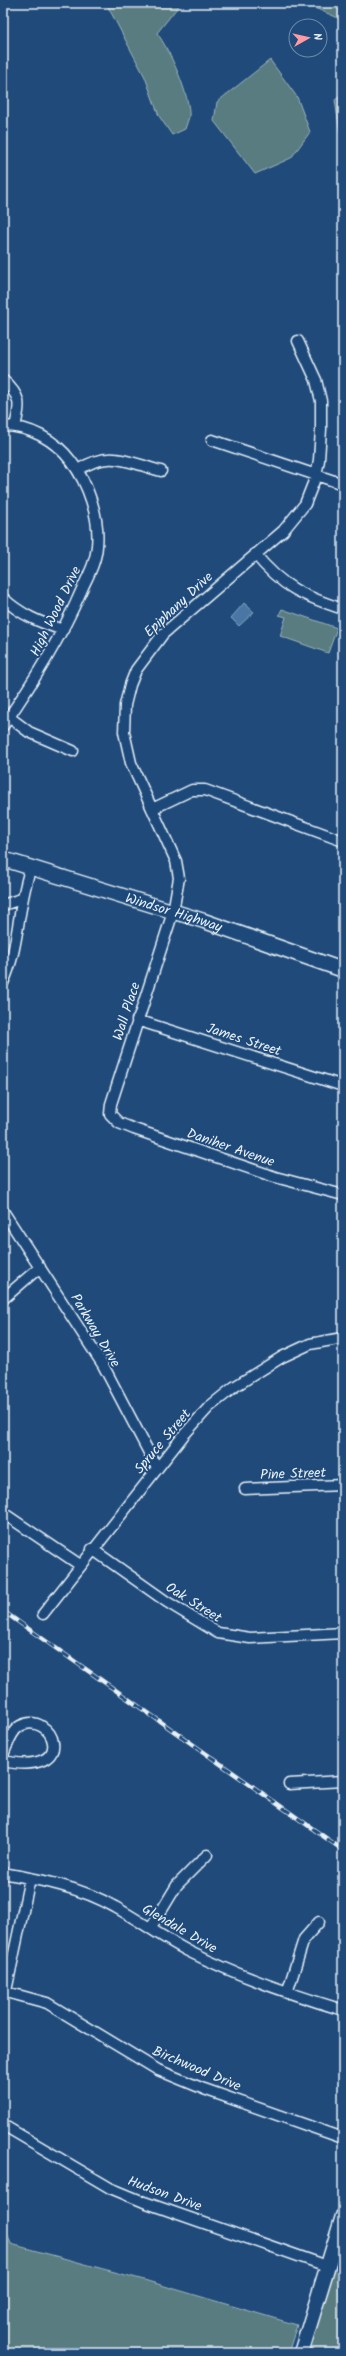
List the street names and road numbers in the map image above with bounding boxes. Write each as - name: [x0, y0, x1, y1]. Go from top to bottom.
- street label: High Wood Drive: [25, 562, 88, 660]
- street label: Epiphany Drive: [139, 566, 219, 643]
- street label: Windsor Highway: [122, 887, 226, 939]
- street label: Wall Place: [107, 979, 147, 1043]
- street label: James Street: [203, 1017, 285, 1063]
- street label: Daniher Avenue: [184, 1123, 278, 1173]
- street label: Parkway Drive: [64, 1289, 126, 1372]
- street label: Spruce Street: [129, 1404, 197, 1479]
- street label: Pine Street: [260, 1462, 327, 1486]
- street label: Oak Street: [161, 1577, 226, 1629]
- street label: Glendale Drive: [138, 1898, 222, 1960]
- street label: Birchwood Drive: [149, 2040, 245, 2098]
- street label: Hudson Drive: [124, 2170, 206, 2218]

